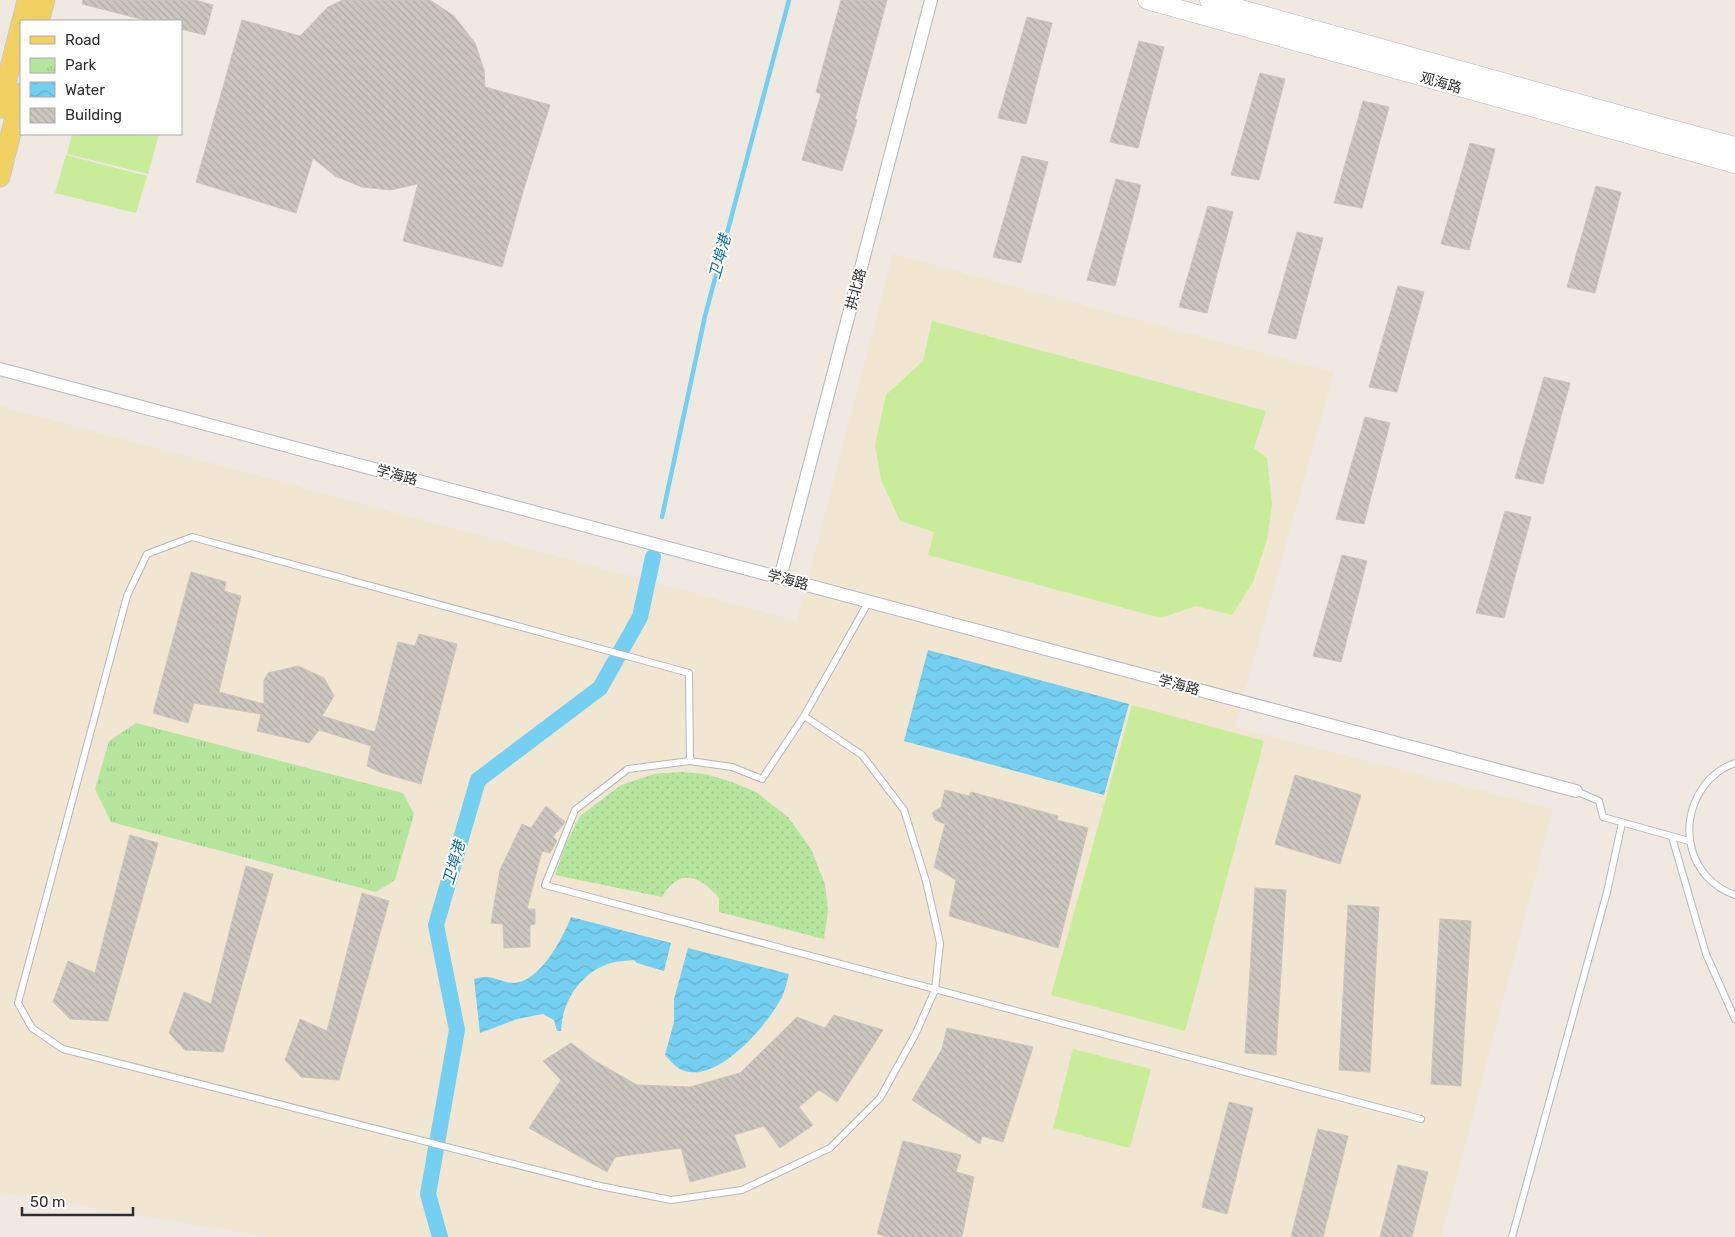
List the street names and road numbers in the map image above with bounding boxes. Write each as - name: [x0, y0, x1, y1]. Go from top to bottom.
- street label: 观海路: [1418, 69, 1464, 97]
- street label: 拱北路: [842, 267, 870, 311]
- street label: 学海路: [375, 461, 419, 489]
- street label: 学海路: [766, 566, 810, 594]
- street label: 学海路: [1157, 671, 1201, 699]

